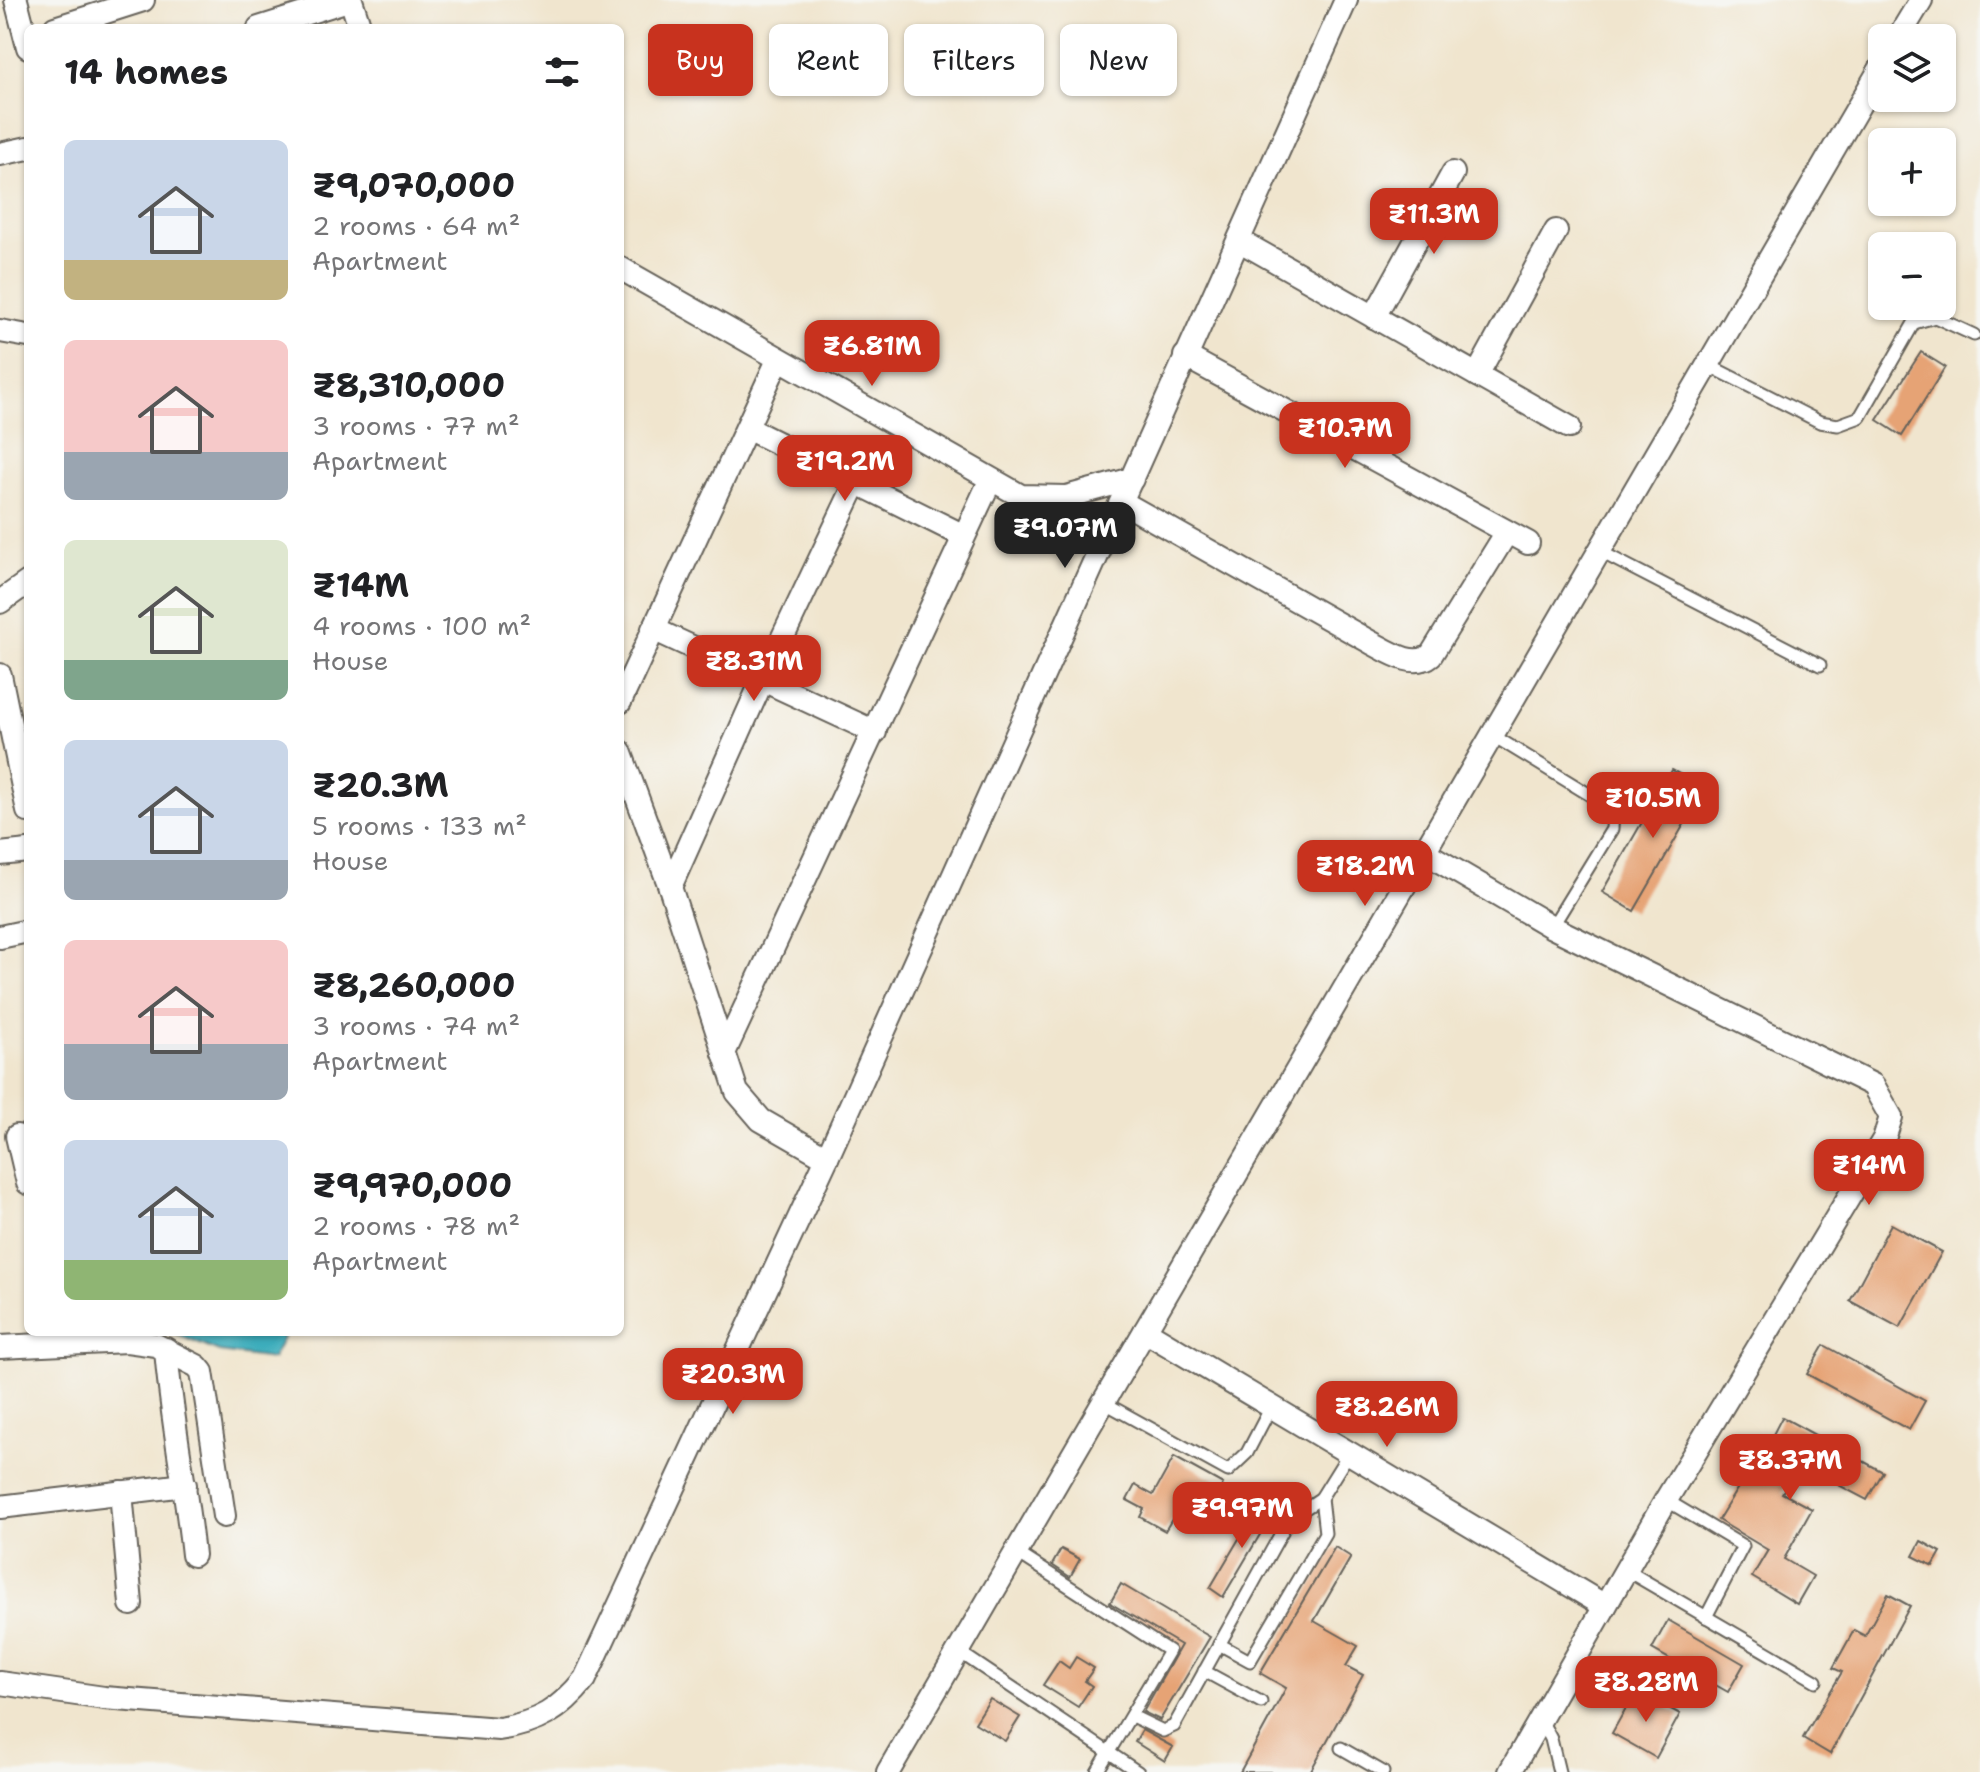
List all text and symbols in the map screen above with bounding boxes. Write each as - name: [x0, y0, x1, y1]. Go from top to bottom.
- chip: Buy: [648, 24, 753, 96]
- chip: Rent: [769, 24, 888, 96]
- chip: Filters: [904, 24, 1044, 96]
- chip: New: [1060, 24, 1177, 96]
- map controls: [1868, 24, 1956, 320]
- button: layers: [1868, 24, 1956, 112]
- text: 14 homes: [64, 49, 228, 95]
- icon: filters: [540, 50, 584, 94]
- button: +: [1868, 128, 1956, 216]
- text: ₹9,070,000: [312, 162, 515, 208]
- icon: home: [128, 172, 224, 268]
- pin: ₹11.3M: [1369, 188, 1499, 256]
- text: ₹11.3M: [1388, 196, 1480, 231]
- text: 2 rooms · 64 m²: [312, 208, 520, 243]
- button: −: [1868, 232, 1956, 320]
- text: Apartment: [312, 243, 448, 278]
- pin: ₹6.81M: [807, 320, 937, 388]
- text: ₹6.81M: [823, 328, 922, 363]
- text: ₹8,310,000: [312, 362, 505, 408]
- icon: home: [128, 372, 224, 468]
- pin: ₹10.7M: [1280, 402, 1410, 470]
- text: 3 rooms · 77 m²: [312, 408, 520, 443]
- text: ₹10.7M: [1297, 410, 1393, 445]
- pin: ₹19.2M: [780, 435, 910, 503]
- text: Apartment: [312, 443, 448, 478]
- text: ₹19.2M: [795, 443, 895, 478]
- pin: ₹9.07M: [1000, 502, 1130, 570]
- text: ₹9.07M: [1012, 510, 1118, 545]
- text: ₹14M: [312, 562, 409, 608]
- icon: home: [128, 572, 224, 668]
- text: 4 rooms · 100 m²: [312, 608, 531, 643]
- pin: ₹8.31M: [689, 635, 819, 703]
- text: House: [312, 643, 388, 678]
- text: ₹8.31M: [705, 643, 803, 678]
- text: ₹20.3M: [312, 762, 449, 808]
- icon: home: [128, 772, 224, 868]
- pin: ₹10.5M: [1588, 772, 1718, 840]
- text: ₹10.5M: [1605, 780, 1701, 815]
- text: 5 rooms · 133 m²: [312, 808, 527, 843]
- pin: ₹18.2M: [1300, 840, 1430, 908]
- text: House: [312, 843, 388, 878]
- text: ₹18.2M: [1315, 848, 1415, 883]
- text: ₹8,260,000: [312, 962, 516, 1008]
- icon: home: [128, 972, 224, 1068]
- text: 3 rooms · 74 m²: [312, 1008, 520, 1043]
- text: Apartment: [312, 1043, 448, 1078]
- pin: ₹14M: [1822, 1139, 1916, 1207]
- text: ₹14M: [1832, 1147, 1906, 1182]
- text: ₹9,970,000: [312, 1162, 512, 1208]
- icon: home: [128, 1172, 224, 1268]
- text: 2 rooms · 78 m²: [312, 1208, 520, 1243]
- text: Apartment: [312, 1243, 448, 1278]
- pin: ₹20.3M: [668, 1348, 798, 1416]
- text: ₹20.3M: [681, 1356, 785, 1391]
- pin: ₹8.26M: [1322, 1381, 1452, 1449]
- text: ₹8.26M: [1334, 1389, 1440, 1424]
- pin: ₹8.37M: [1725, 1434, 1855, 1502]
- text: ₹8.37M: [1738, 1442, 1842, 1477]
- pin: ₹9.97M: [1177, 1482, 1307, 1550]
- text: ₹9.97M: [1191, 1490, 1293, 1525]
- pin: ₹8.28M: [1581, 1656, 1711, 1724]
- text: ₹8.28M: [1593, 1664, 1699, 1699]

